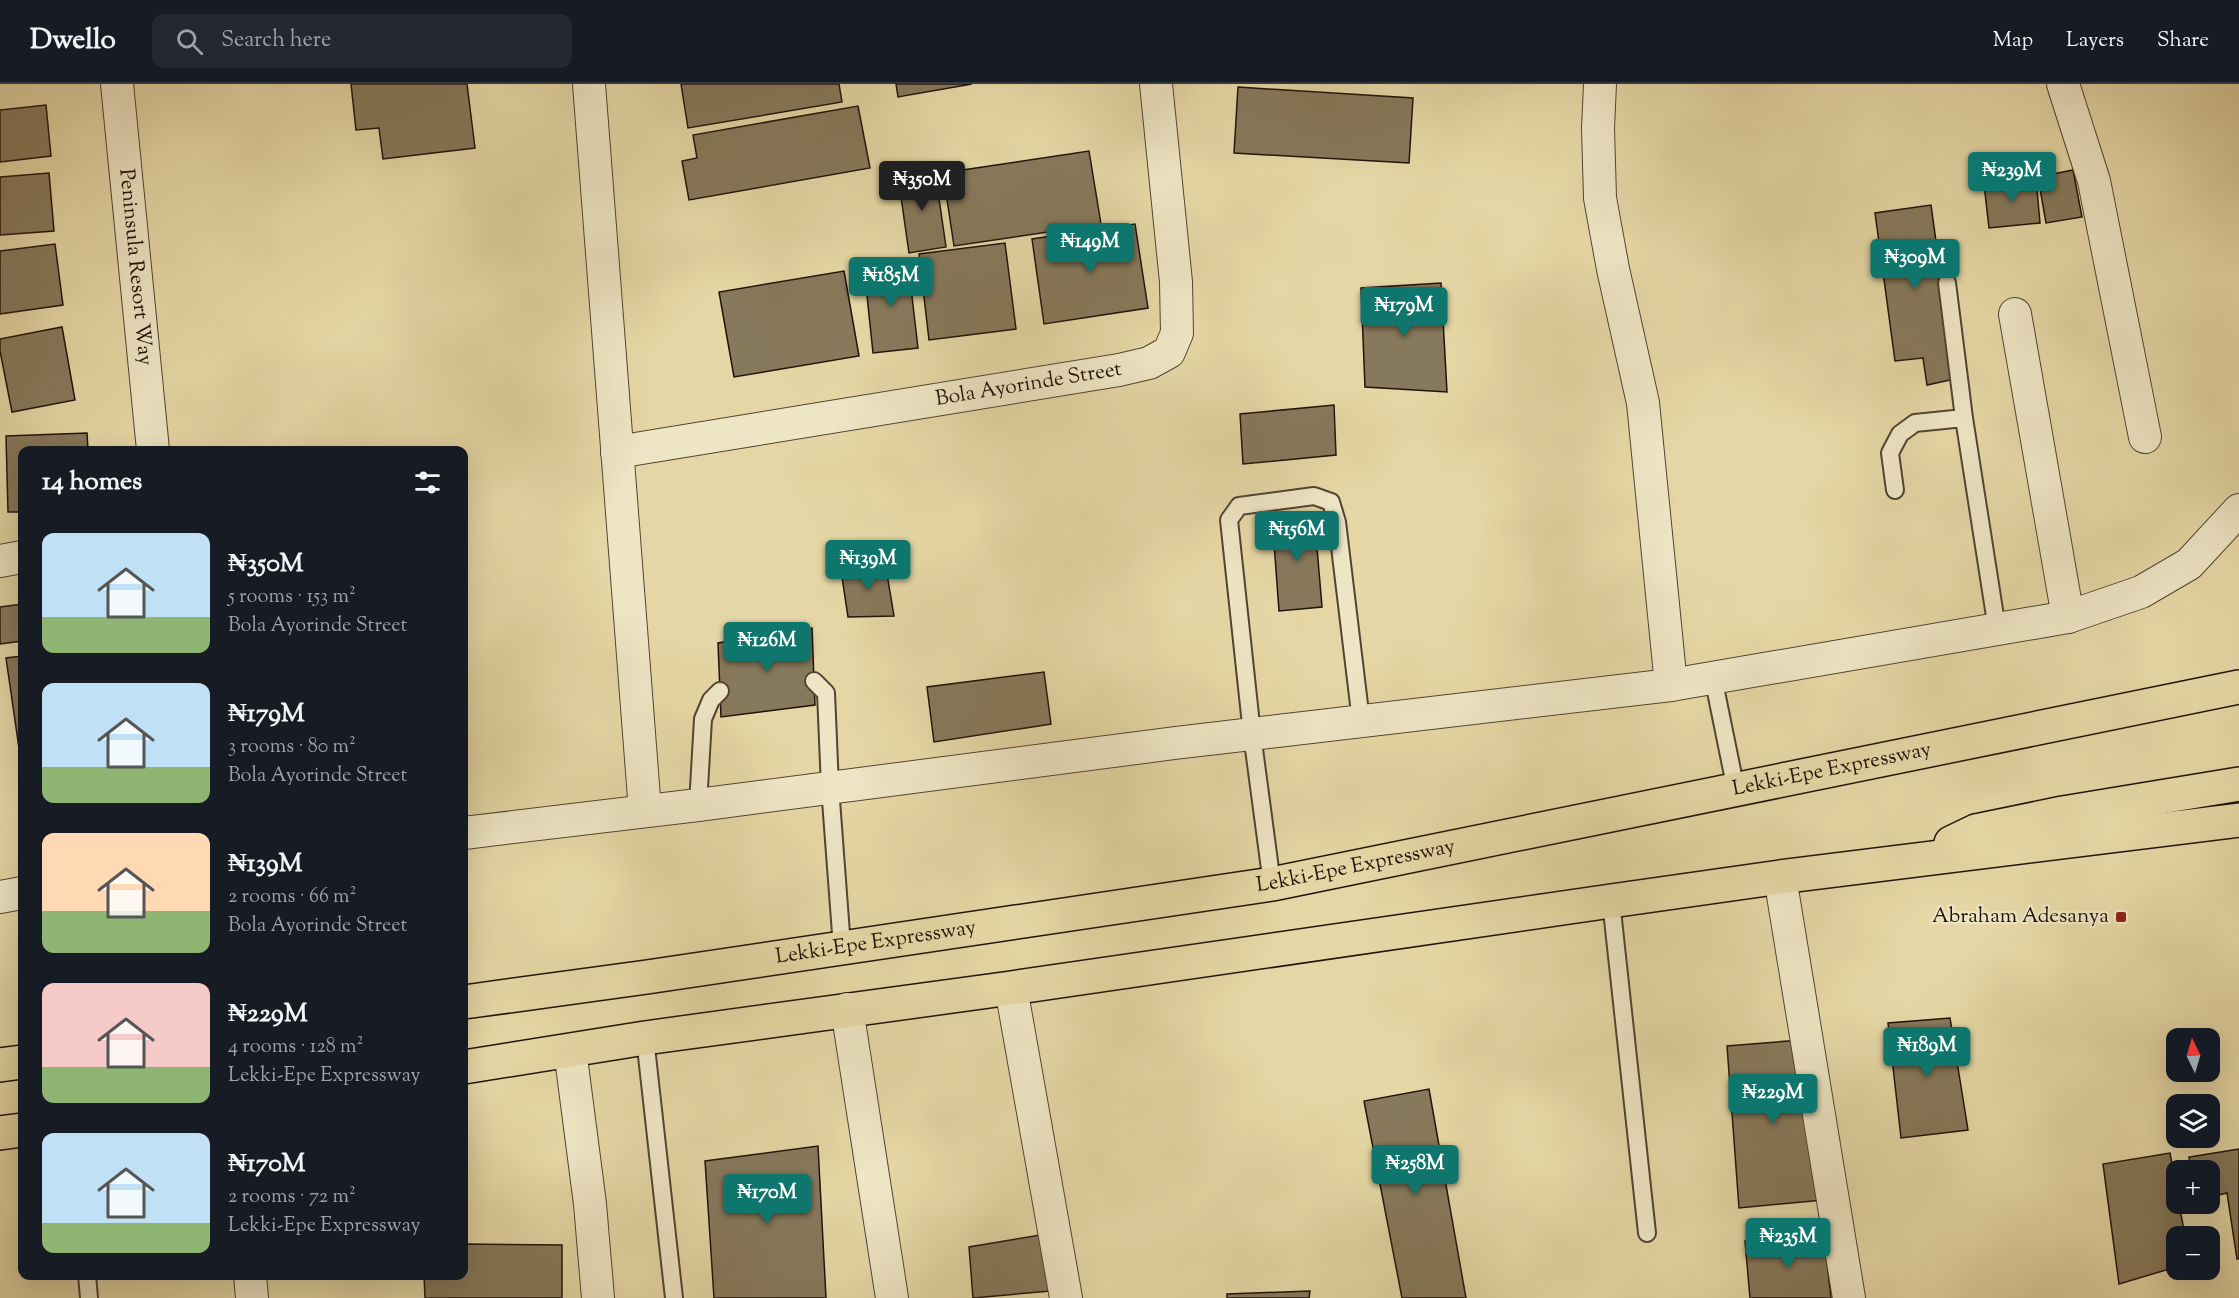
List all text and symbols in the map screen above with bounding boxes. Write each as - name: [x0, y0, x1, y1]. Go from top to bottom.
- search box: [152, 14, 572, 68]
- text: Dwello: [30, 21, 116, 61]
- icon: search: [173, 25, 206, 58]
- text: Search here: [221, 25, 331, 57]
- text: Map: [1993, 26, 2033, 56]
- text: Layers: [2066, 26, 2124, 56]
- text: Share: [2157, 26, 2209, 56]
- pin: ₦239M: [1970, 152, 2054, 203]
- text: ₦239M: [1982, 157, 2042, 186]
- pin: ₦350M: [880, 161, 964, 212]
- text: ₦350M: [893, 166, 951, 195]
- street label: Peninsula Resort Way: [110, 167, 160, 367]
- pin: ₦149M: [1048, 223, 1132, 274]
- text: ₦149M: [1060, 228, 1120, 257]
- pin: ₦309M: [1873, 239, 1957, 290]
- text: ₦309M: [1884, 244, 1946, 273]
- pin: ₦185M: [849, 257, 933, 308]
- text: ₦185M: [863, 262, 919, 291]
- pin: ₦179M: [1362, 287, 1446, 338]
- text: ₦179M: [1375, 292, 1433, 321]
- street label: Bola Ayorinde Street: [933, 355, 1124, 415]
- text: 14 homes: [42, 464, 142, 501]
- icon: filters: [411, 466, 444, 499]
- pin: ₦156M: [1255, 511, 1339, 562]
- text: ₦156M: [1269, 516, 1325, 545]
- pin: ₦139M: [826, 540, 910, 591]
- text: ₦139M: [839, 545, 897, 574]
- text: ₦350M: [228, 546, 303, 583]
- icon: home: [90, 557, 162, 629]
- text: 5 rooms · 153 m²: [228, 583, 356, 612]
- text: Bola Ayorinde Street: [228, 612, 407, 641]
- pin: ₦126M: [725, 622, 809, 673]
- text: ₦126M: [738, 627, 796, 656]
- text: ₦179M: [228, 696, 305, 733]
- icon: home: [90, 707, 162, 779]
- text: 3 rooms · 80 m²: [228, 733, 356, 762]
- street label: Lekki-Epe Expressway: [1730, 735, 1935, 805]
- text: Bola Ayorinde Street: [228, 762, 407, 791]
- street label: Lekki-Epe Expressway: [1254, 832, 1458, 901]
- text: ₦139M: [228, 846, 302, 883]
- icon: home: [90, 857, 162, 929]
- text: 2 rooms · 66 m²: [228, 883, 356, 912]
- place label: Abraham Adesanya: [1932, 902, 2109, 932]
- marker: Abraham Adesanya: [2114, 910, 2128, 924]
- text: Bola Ayorinde Street: [228, 912, 407, 941]
- street label: Lekki-Epe Expressway: [774, 913, 979, 973]
- text: ₦229M: [228, 996, 308, 1033]
- icon: home: [90, 1007, 162, 1079]
- pin: ₦189M: [1885, 1027, 1969, 1078]
- north arrow: [2166, 1028, 2220, 1082]
- map controls: [2166, 1028, 2220, 1280]
- text: ₦189M: [1897, 1032, 1957, 1061]
- text: 4 rooms · 128 m²: [228, 1033, 363, 1062]
- text: Lekki-Epe Expressway: [228, 1062, 421, 1091]
- pin: ₦229M: [1731, 1074, 1815, 1125]
- text: ₦229M: [1742, 1079, 1804, 1108]
- button: layers: [2166, 1094, 2220, 1148]
- pin: ₦258M: [1373, 1145, 1457, 1196]
- text: ₦170M: [228, 1146, 305, 1183]
- text: ₦258M: [1386, 1150, 1444, 1179]
- icon: home: [90, 1157, 162, 1229]
- button: +: [2166, 1160, 2220, 1214]
- pin: ₦170M: [725, 1174, 809, 1225]
- text: ₦170M: [737, 1179, 797, 1208]
- text: 2 rooms · 72 m²: [228, 1183, 356, 1212]
- text: Lekki-Epe Expressway: [228, 1212, 421, 1241]
- pin: ₦235M: [1746, 1218, 1830, 1269]
- text: ₦235M: [1759, 1223, 1817, 1252]
- button: −: [2166, 1226, 2220, 1280]

